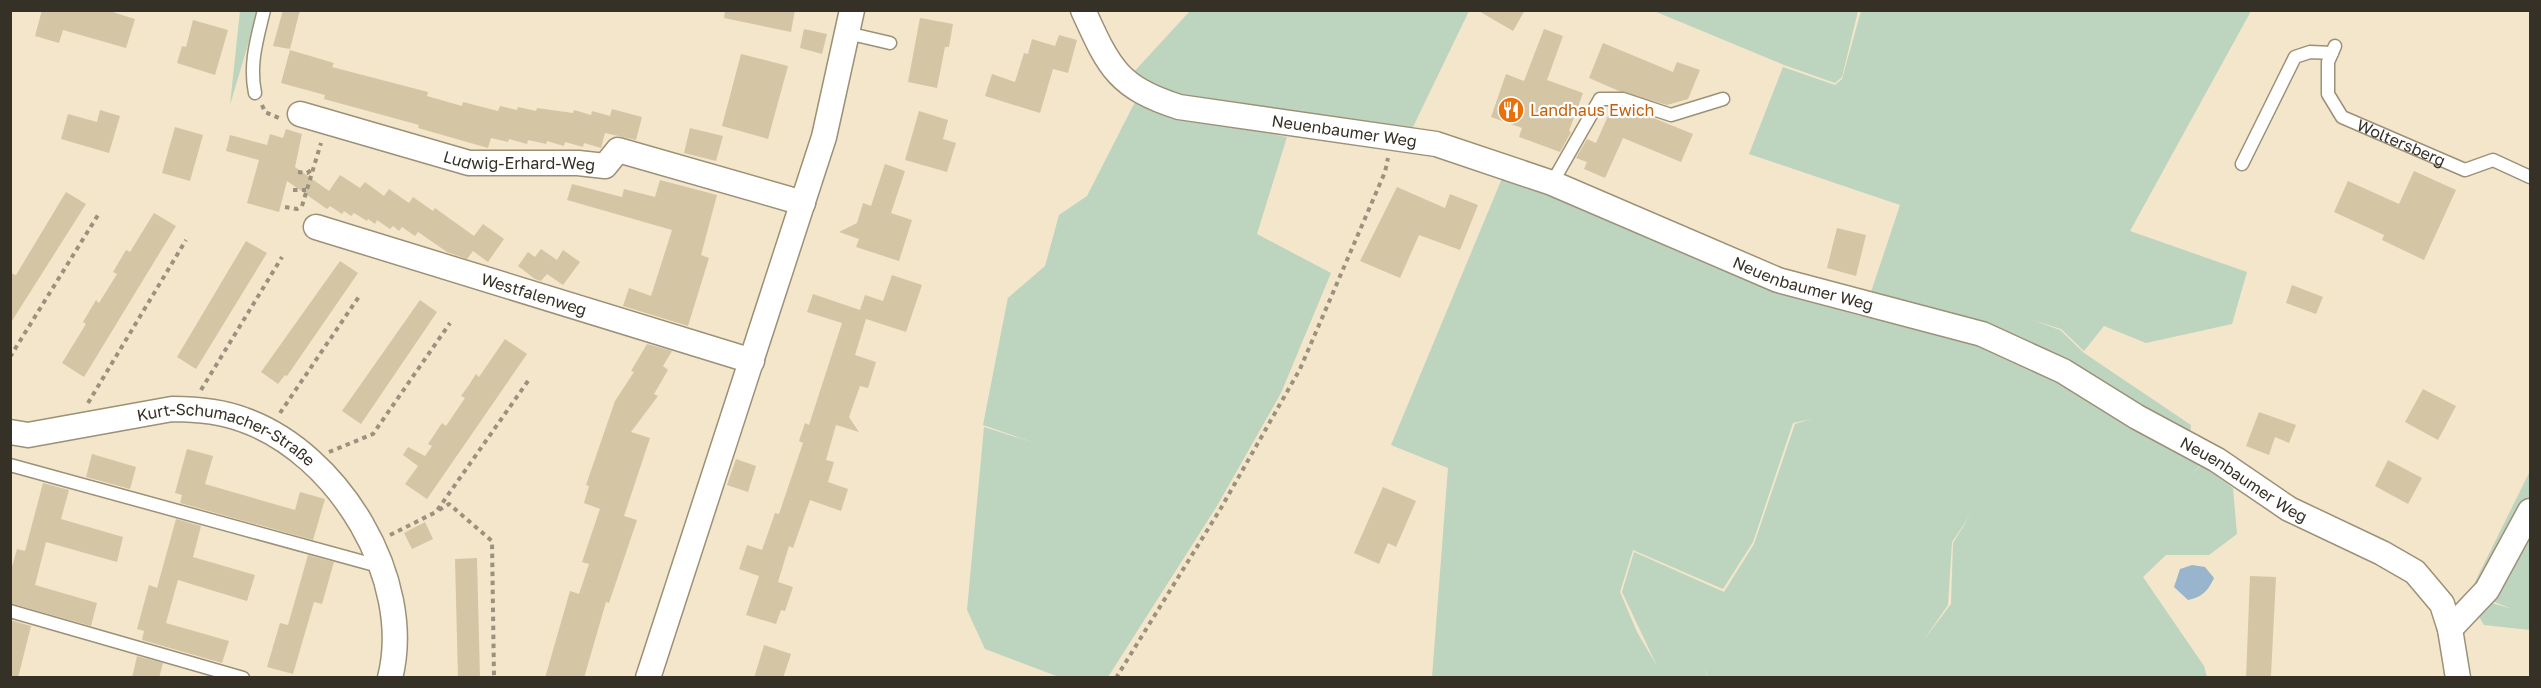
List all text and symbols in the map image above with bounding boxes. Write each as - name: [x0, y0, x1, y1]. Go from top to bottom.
- restaurant icon: Landhaus Ewich: [1496, 95, 1526, 125]
- place label: Landhaus Ewich: [1530, 100, 1654, 120]
- street label: Neuenbaumer Weg: [1270, 110, 1418, 151]
- street label: Woltersberg: [2354, 115, 2449, 170]
- street label: Ludwig-Erhard-Weg: [441, 146, 596, 175]
- street label: Neuenbaumer Weg: [1730, 252, 1876, 315]
- street label: Westfalenweg: [479, 268, 589, 320]
- street label: Kurt-Schumacher-Straße: [135, 399, 319, 470]
- street label: Neuenbaumer Weg: [2177, 432, 2311, 526]

